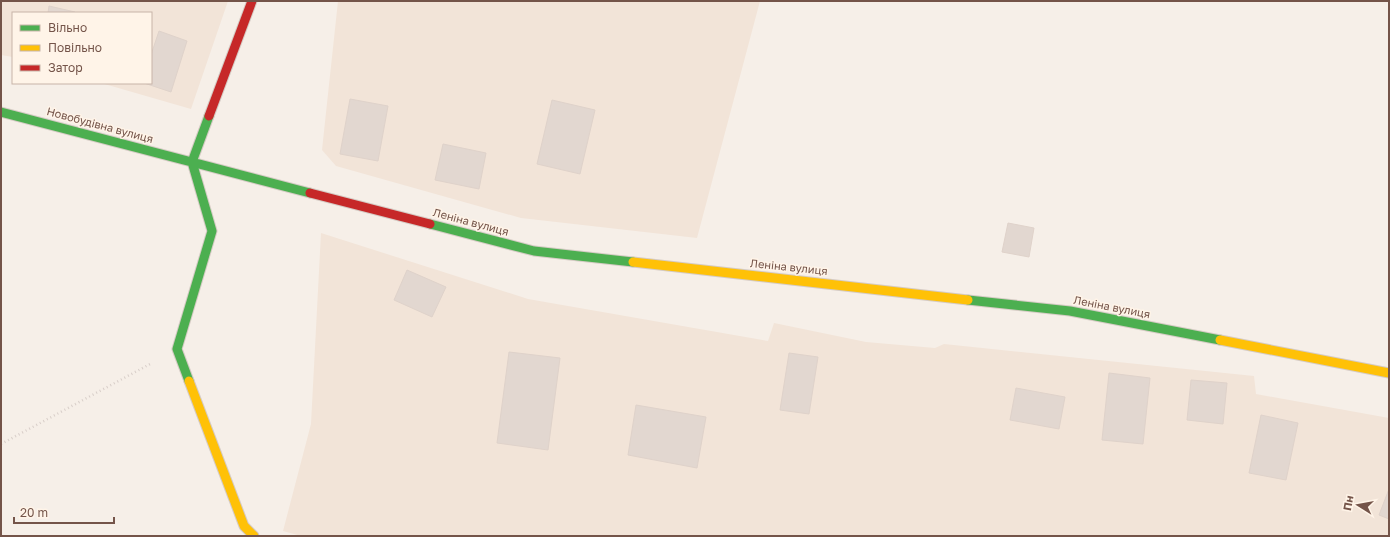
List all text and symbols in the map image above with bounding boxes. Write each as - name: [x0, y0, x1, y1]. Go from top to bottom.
- legend: [12, 12, 152, 84]
- text: Вільно: [48, 20, 87, 35]
- text: Повільно: [48, 40, 102, 55]
- text: Затор: [48, 60, 83, 75]
- street label: Новобудівна вулиця: [45, 104, 155, 145]
- street label: Леніна вулиця: [432, 205, 510, 238]
- street label: Леніна вулиця: [750, 256, 828, 277]
- street label: Леніна вулиця: [1073, 293, 1152, 320]
- north arrow: [1338, 485, 1378, 525]
- text: Пн: [1340, 494, 1356, 512]
- scale bar: [14, 499, 114, 525]
- text: 20 m: [20, 505, 48, 520]

